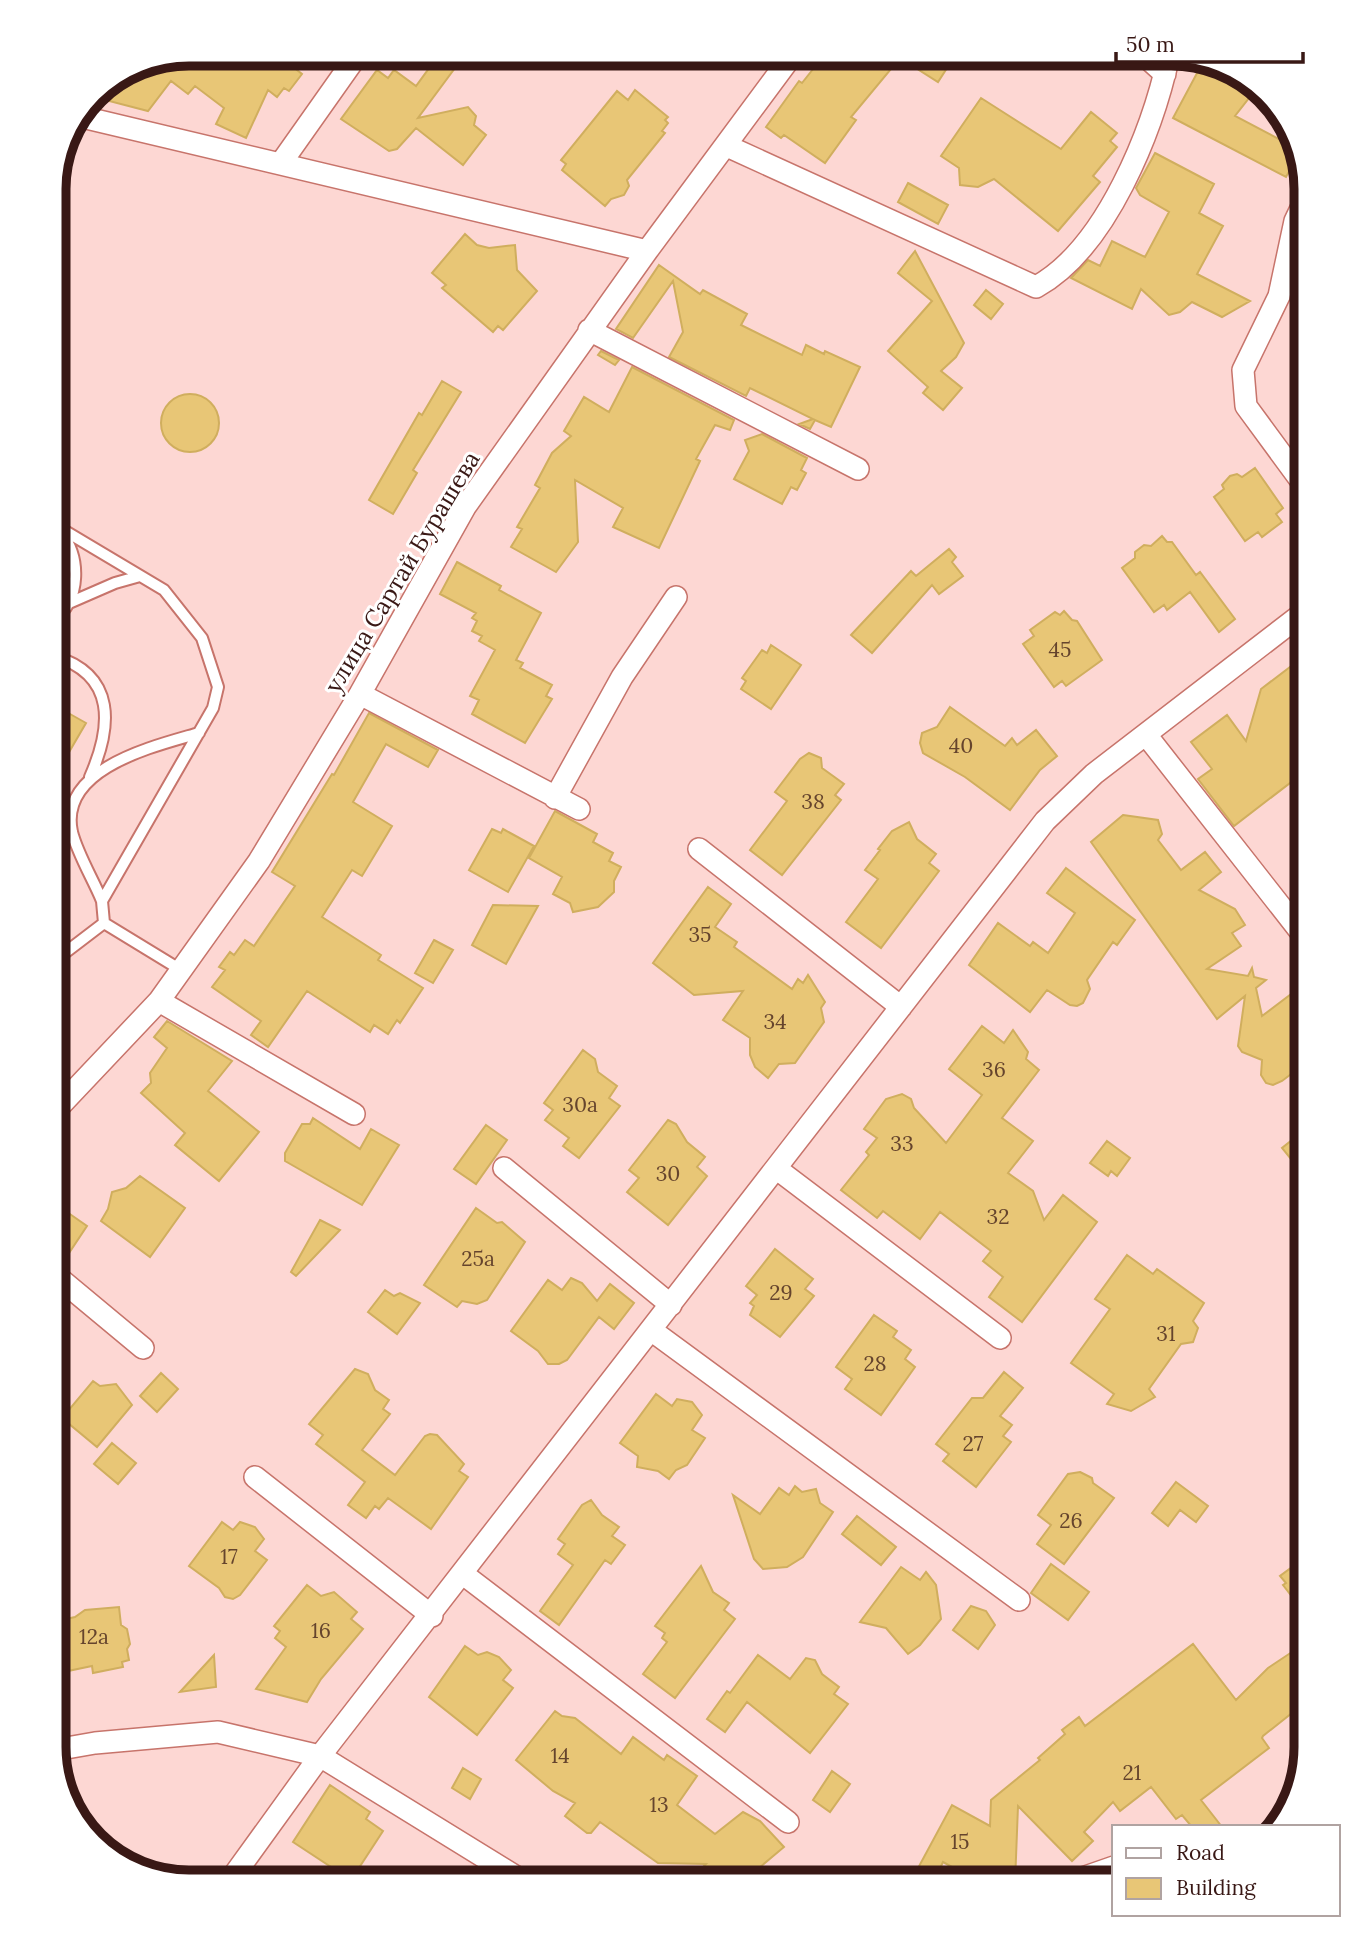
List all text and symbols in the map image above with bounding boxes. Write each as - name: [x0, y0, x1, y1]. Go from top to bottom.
- scale bar: [1116, 21, 1303, 65]
- text: 50 m: [1126, 31, 1175, 58]
- street label: улица Сартай Бурашева: [317, 445, 487, 699]
- house number: 45: [1049, 636, 1071, 663]
- house number: 40: [949, 732, 973, 759]
- house number: 38: [801, 788, 825, 815]
- house number: 35: [688, 921, 712, 948]
- house number: 34: [763, 1008, 787, 1035]
- house number: 36: [982, 1056, 1006, 1083]
- house number: 30а: [562, 1091, 598, 1118]
- house number: 33: [890, 1130, 914, 1157]
- house number: 30: [656, 1160, 680, 1187]
- house number: 32: [987, 1203, 1009, 1230]
- house number: 25а: [461, 1245, 495, 1272]
- house number: 29: [769, 1279, 793, 1306]
- house number: 31: [1156, 1320, 1176, 1347]
- house number: 28: [863, 1350, 887, 1377]
- house number: 27: [963, 1430, 984, 1457]
- house number: 26: [1059, 1507, 1083, 1534]
- house number: 17: [220, 1543, 238, 1570]
- house number: 16: [311, 1617, 331, 1644]
- house number: 12а: [79, 1623, 109, 1650]
- house number: 14: [550, 1742, 570, 1769]
- house number: 21: [1123, 1759, 1141, 1786]
- house number: 13: [649, 1791, 669, 1818]
- legend: [1112, 1825, 1340, 1916]
- house number: 15: [950, 1828, 970, 1855]
- text: Road: [1176, 1839, 1225, 1866]
- text: Building: [1176, 1874, 1256, 1901]

